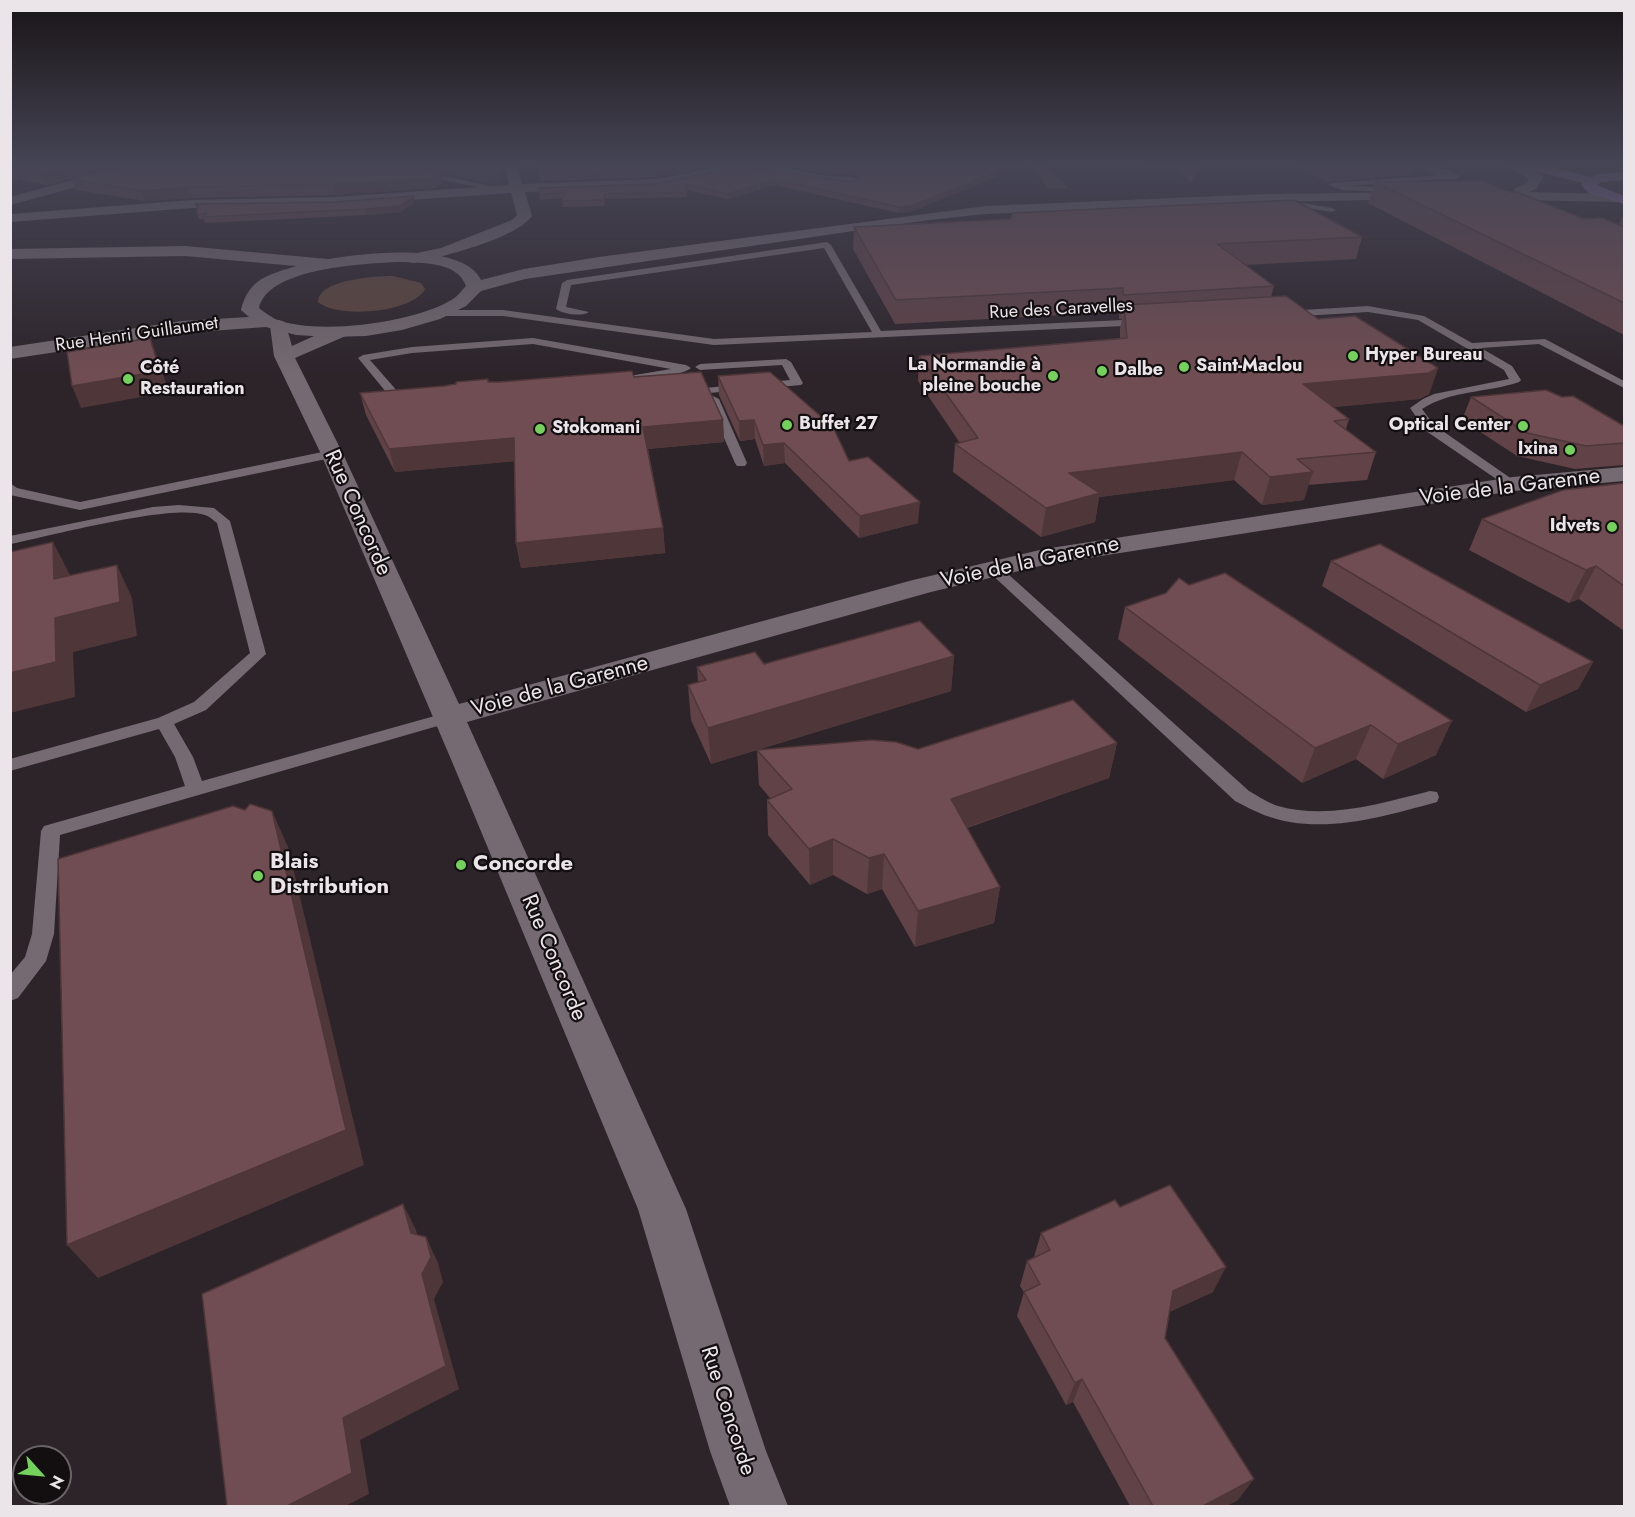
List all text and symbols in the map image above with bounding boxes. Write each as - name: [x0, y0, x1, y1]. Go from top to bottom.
- street label: Rue des Caravelles: [989, 295, 1133, 325]
- street label: Rue Henri Guillaumet: [54, 313, 220, 357]
- place label: Hyper Bureau: [1365, 345, 1483, 367]
- marker: Hyper Bureau: [1346, 349, 1360, 363]
- place label: La Normandie à pleine bouche: [908, 355, 1041, 398]
- place label: Saint-Maclou: [1196, 356, 1302, 378]
- place label: Côté Restauration: [140, 358, 245, 400]
- place label: Dalbe: [1114, 360, 1163, 382]
- marker: Saint-Maclou: [1177, 360, 1191, 374]
- marker: Dalbe: [1095, 364, 1109, 378]
- marker: La Normandie à pleine bouche: [1046, 369, 1060, 383]
- marker: Côté Restauration: [121, 372, 135, 386]
- place label: Buffet 27: [799, 414, 878, 436]
- place label: Optical Center: [1389, 415, 1511, 437]
- place label: Stokomani: [552, 418, 640, 440]
- marker: Buffet 27: [780, 418, 794, 432]
- marker: Optical Center: [1516, 419, 1530, 433]
- marker: Stokomani: [533, 422, 547, 436]
- place label: Ixina: [1518, 439, 1558, 461]
- marker: Ixina: [1563, 443, 1577, 457]
- street label: Rue Concorde: [318, 446, 396, 580]
- street label: Voie de la Garenne: [1418, 464, 1602, 512]
- place label: Idvets: [1550, 516, 1600, 538]
- marker: Idvets: [1605, 520, 1619, 534]
- street label: Voie de la Garenne: [938, 531, 1122, 595]
- street label: Voie de la Garenne: [469, 651, 651, 723]
- place label: Blais Distribution: [270, 850, 389, 902]
- place label: Concorde: [473, 852, 573, 878]
- marker: Concorde: [454, 858, 468, 872]
- marker: Blais Distribution: [251, 869, 265, 883]
- street label: Rue Concorde: [515, 891, 591, 1025]
- street label: Rue Concorde: [694, 1343, 760, 1479]
- north arrow: [12, 1445, 72, 1505]
- text: N: [44, 1472, 70, 1493]

